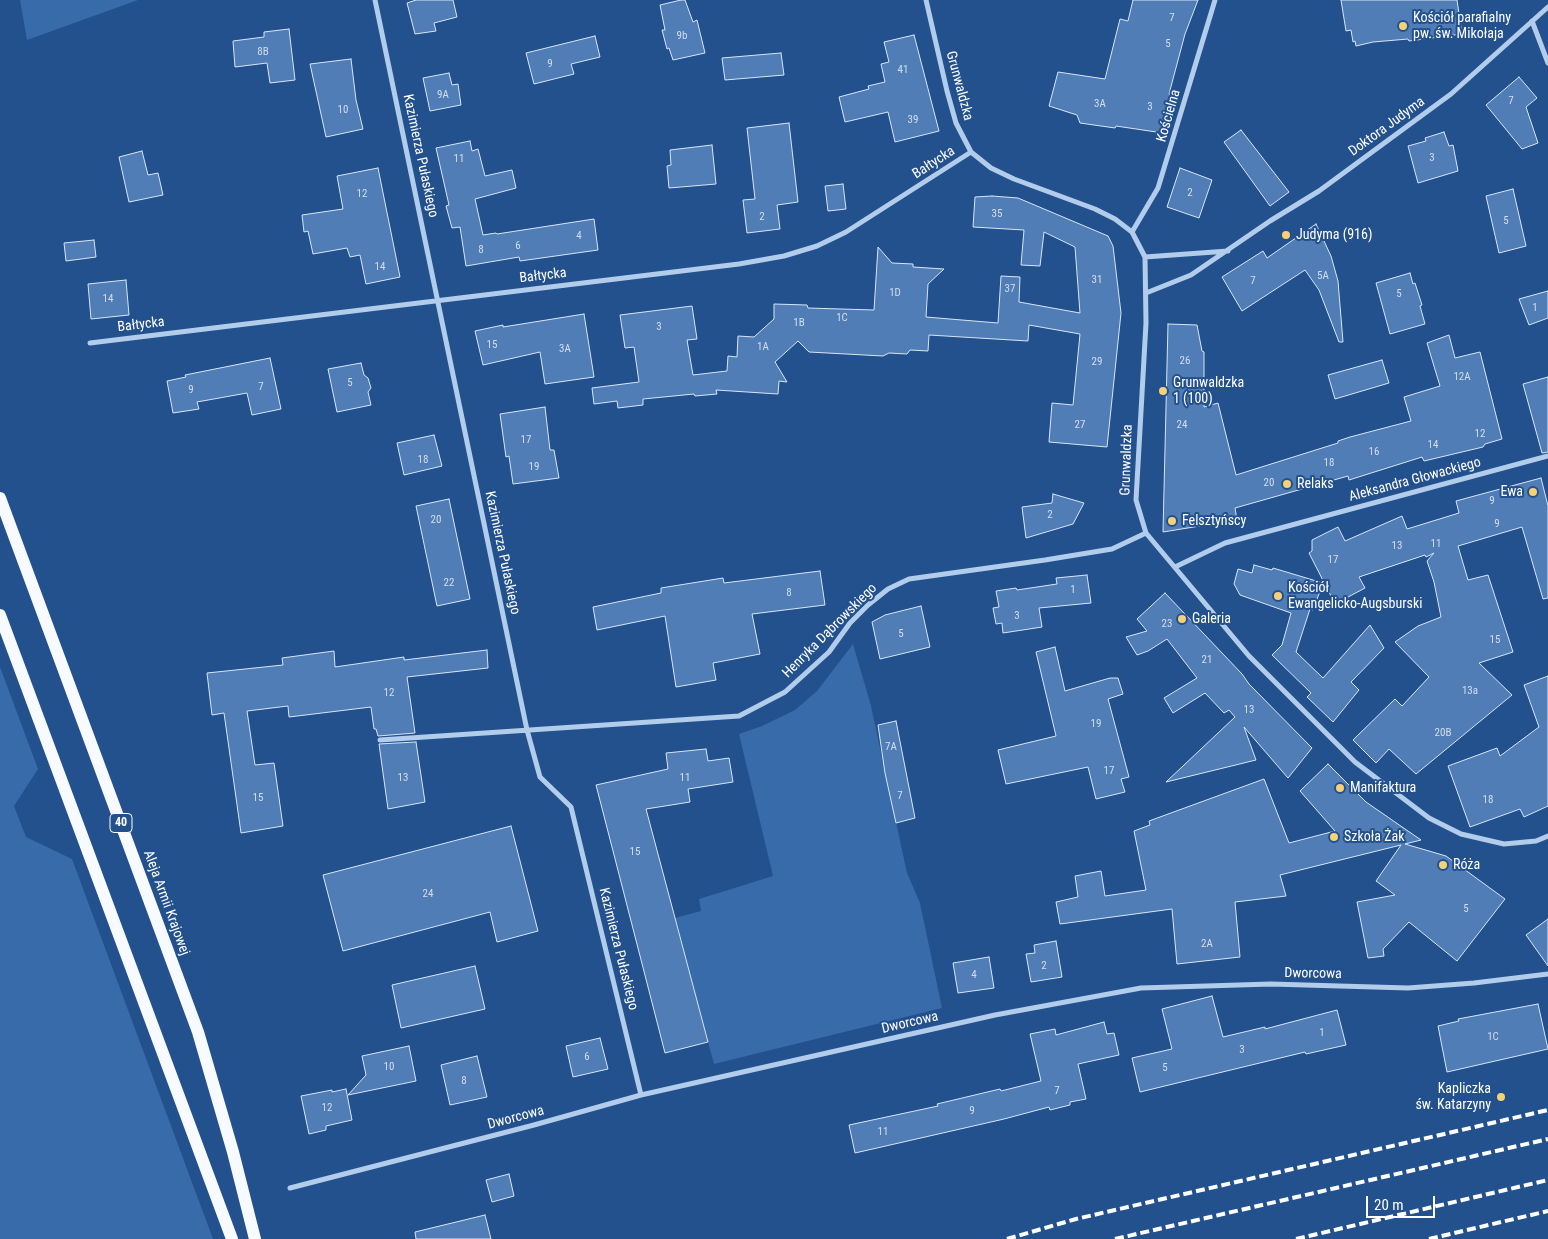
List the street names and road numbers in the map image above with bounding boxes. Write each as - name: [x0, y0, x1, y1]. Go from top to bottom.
- street label: Grunwaldzka: [942, 49, 976, 123]
- street label: Kościelna: [1154, 88, 1184, 144]
- street label: Kazimierza Pułaskiego: [399, 93, 441, 219]
- street label: Doktora Judyma: [1346, 94, 1428, 160]
- street label: Bałtycka: [910, 143, 958, 183]
- street label: Bałtycka: [519, 265, 567, 287]
- street label: Bałtycka: [117, 314, 165, 336]
- street label: Grunwaldzka: [1117, 424, 1137, 496]
- street label: Aleksandra Głowackiego: [1347, 454, 1483, 506]
- street label: Kazimierza Pułaskiego: [481, 490, 523, 616]
- street label: Henryka Dąbrowskiego: [779, 580, 881, 682]
- road number: 40: [110, 814, 132, 832]
- street label: Aleja Armii Krajowej: [139, 848, 193, 958]
- street label: Kazimierza Pułaskiego: [595, 886, 641, 1012]
- street label: Dworcowa: [1284, 965, 1342, 983]
- street label: Dworcowa: [880, 1008, 940, 1038]
- street label: Dworcowa: [486, 1102, 546, 1134]

